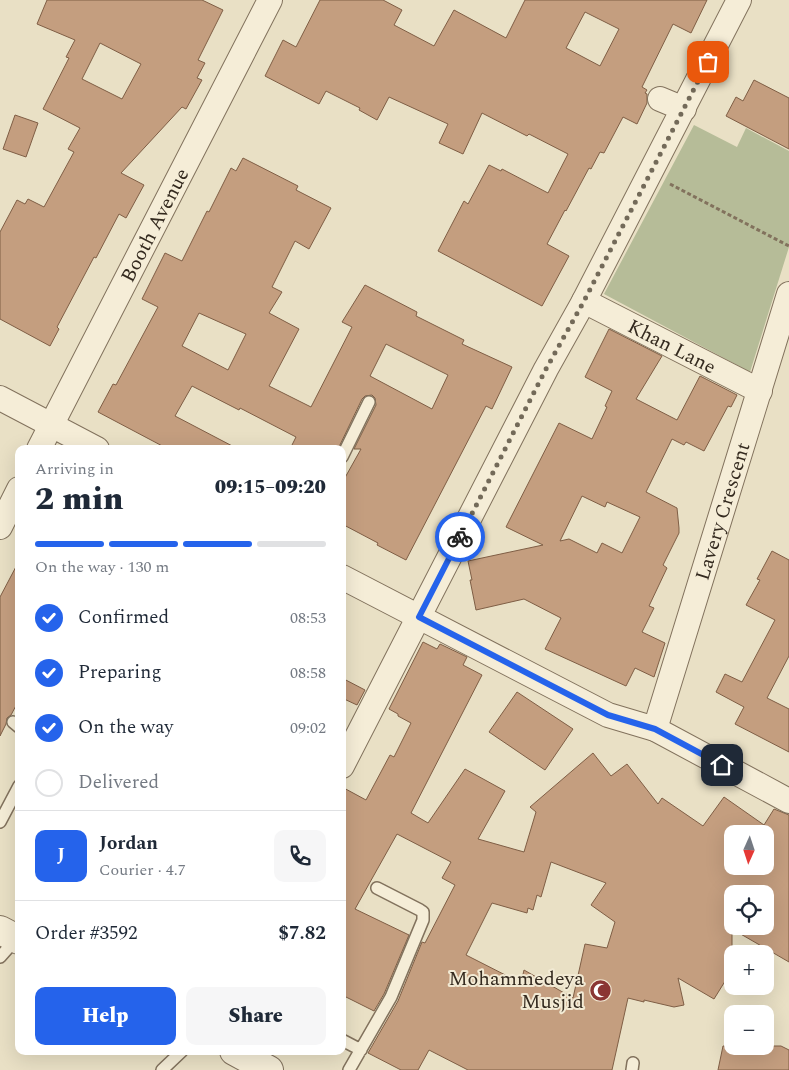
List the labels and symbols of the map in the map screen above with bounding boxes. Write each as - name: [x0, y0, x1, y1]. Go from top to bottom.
- pin: [687, 41, 729, 83]
- street label: Booth Avenue: [113, 163, 197, 288]
- street label: Khan Lane: [622, 312, 721, 382]
- street label: Lavery Crescent: [688, 439, 758, 584]
- courier: [435, 512, 485, 562]
- pin: [701, 744, 743, 786]
- north arrow: [724, 825, 774, 875]
- place label: Mohammedeya Musjid: [448, 964, 584, 1017]
- mosque icon: Mohammedeya Musjid: [588, 978, 612, 1002]

